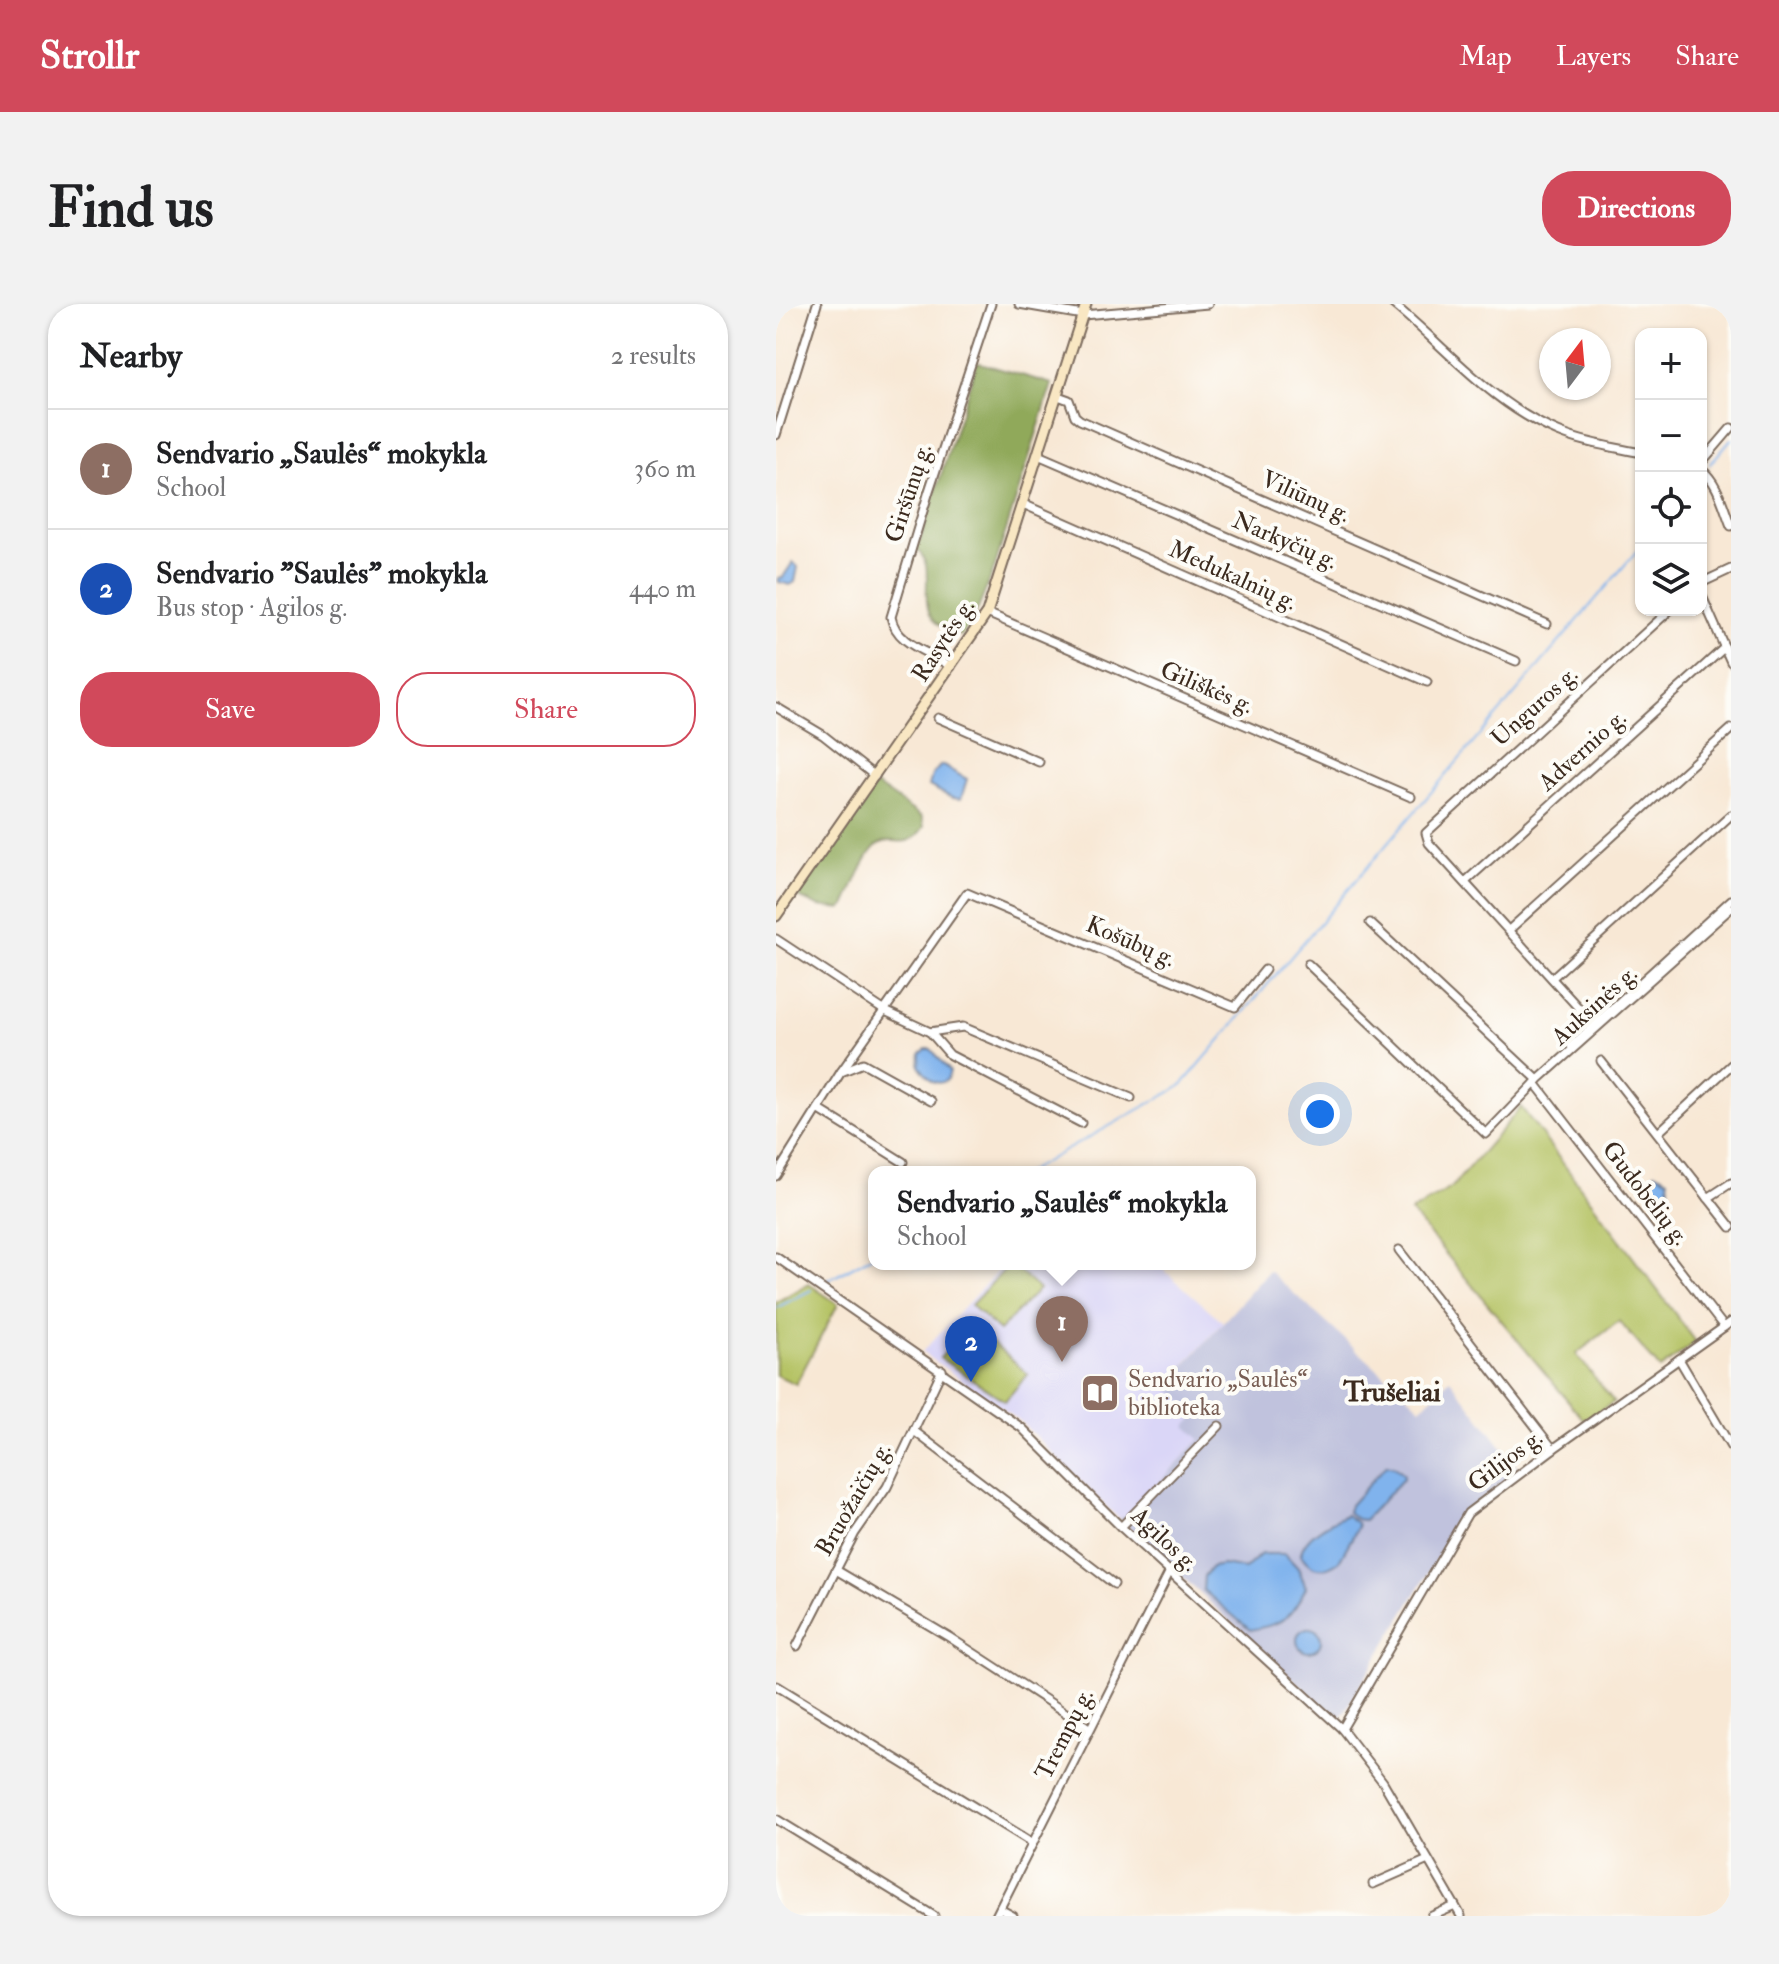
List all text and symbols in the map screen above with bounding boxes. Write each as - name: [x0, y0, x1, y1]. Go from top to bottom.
- text: Strollr: [40, 32, 139, 80]
- text: Map: [1459, 39, 1512, 74]
- text: Layers: [1556, 39, 1631, 74]
- text: Share: [1675, 39, 1739, 74]
- button: Directions: [1542, 171, 1731, 246]
- text: Find us: [48, 173, 214, 244]
- north arrow: [1539, 328, 1611, 400]
- map controls: [1635, 328, 1707, 616]
- button: +: [1635, 328, 1707, 400]
- text: Nearby: [80, 335, 182, 378]
- text: 2 results: [611, 340, 696, 372]
- button: −: [1635, 400, 1707, 472]
- text: Sendvario „Saulės“ mokykla: [156, 435, 487, 472]
- street label: Giršūnų g.: [878, 440, 939, 547]
- text: 1: [101, 453, 111, 485]
- text: 360 m: [634, 453, 696, 485]
- street label: Viliūnų g.: [1256, 463, 1355, 530]
- text: School: [156, 472, 226, 504]
- button: locate: [1635, 472, 1707, 544]
- street label: Narkyčių g.: [1228, 504, 1342, 576]
- street label: Medukalnių g.: [1164, 533, 1302, 617]
- button: layers: [1635, 544, 1707, 616]
- text: Sendvario "Saulės" mokykla: [156, 555, 487, 592]
- text: 2: [99, 573, 113, 605]
- text: 440 m: [629, 573, 696, 605]
- text: Bus stop · Agilos g.: [156, 592, 347, 624]
- street label: Rasytės g.: [905, 593, 982, 688]
- street label: Giliškės g.: [1156, 654, 1258, 721]
- street label: Unguros g.: [1484, 659, 1584, 753]
- button: Save: [80, 672, 380, 747]
- button: Share: [396, 672, 696, 747]
- street label: Advernio g.: [1531, 703, 1633, 799]
- street label: Košūbų g.: [1081, 909, 1180, 974]
- street label: Auksinės g.: [1544, 959, 1644, 1053]
- your location: [1300, 1094, 1340, 1134]
- street label: Gudobelių g.: [1595, 1135, 1696, 1252]
- popup: [868, 1166, 1256, 1270]
- text: Sendvario „Saulės“ mokykla: [897, 1184, 1227, 1221]
- text: School: [897, 1221, 967, 1253]
- pin: 1: [1036, 1296, 1088, 1362]
- pin: 2: [945, 1316, 997, 1382]
- place label: Sendvario „Saulės“ biblioteka: [1128, 1364, 1309, 1423]
- library icon: Sendvario „Saulės“ biblioteka: [1079, 1372, 1121, 1414]
- district label: Trušeliai: [1342, 1375, 1441, 1410]
- street label: Gilijos g.: [1462, 1422, 1549, 1499]
- street label: Bruožaičių g.: [809, 1437, 898, 1562]
- street label: Agilos g.: [1124, 1500, 1205, 1578]
- street label: Trempų g.: [1028, 1683, 1101, 1785]

